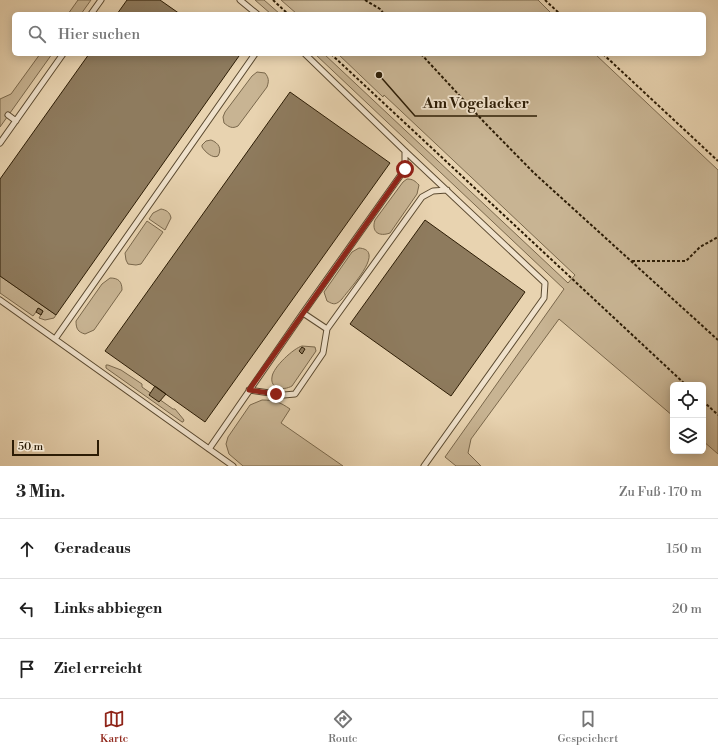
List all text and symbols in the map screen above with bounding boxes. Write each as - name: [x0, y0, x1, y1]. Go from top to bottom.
- search box: [12, 12, 706, 56]
- icon: search: [26, 23, 48, 45]
- text: Hier suchen: [58, 25, 140, 44]
- callout: Am Vogelacker: [415, 89, 537, 116]
- text: Am Vogelacker: [422, 94, 530, 113]
- route start: [396, 160, 414, 178]
- map controls: [670, 382, 706, 454]
- button: locate: [670, 382, 706, 418]
- route end: [267, 385, 285, 403]
- button: layers: [670, 418, 706, 454]
- scale bar: [12, 438, 99, 457]
- text: 50 m: [18, 440, 43, 454]
- text: 3 Min.: [16, 481, 65, 503]
- text: Zu Fuß · 170 m: [619, 484, 702, 500]
- icon: ahead: [16, 538, 38, 560]
- text: Geradeaus: [54, 539, 131, 558]
- text: 150 m: [667, 541, 702, 557]
- icon: left: [16, 598, 38, 620]
- text: Links abbiegen: [54, 599, 162, 618]
- text: 20 m: [672, 601, 702, 617]
- icon: arrive: [16, 658, 38, 680]
- text: Ziel erreicht: [54, 659, 142, 678]
- tab: Karte: [100, 708, 128, 746]
- tab: Route: [328, 708, 358, 746]
- tab: Gespeichert: [557, 708, 618, 746]

